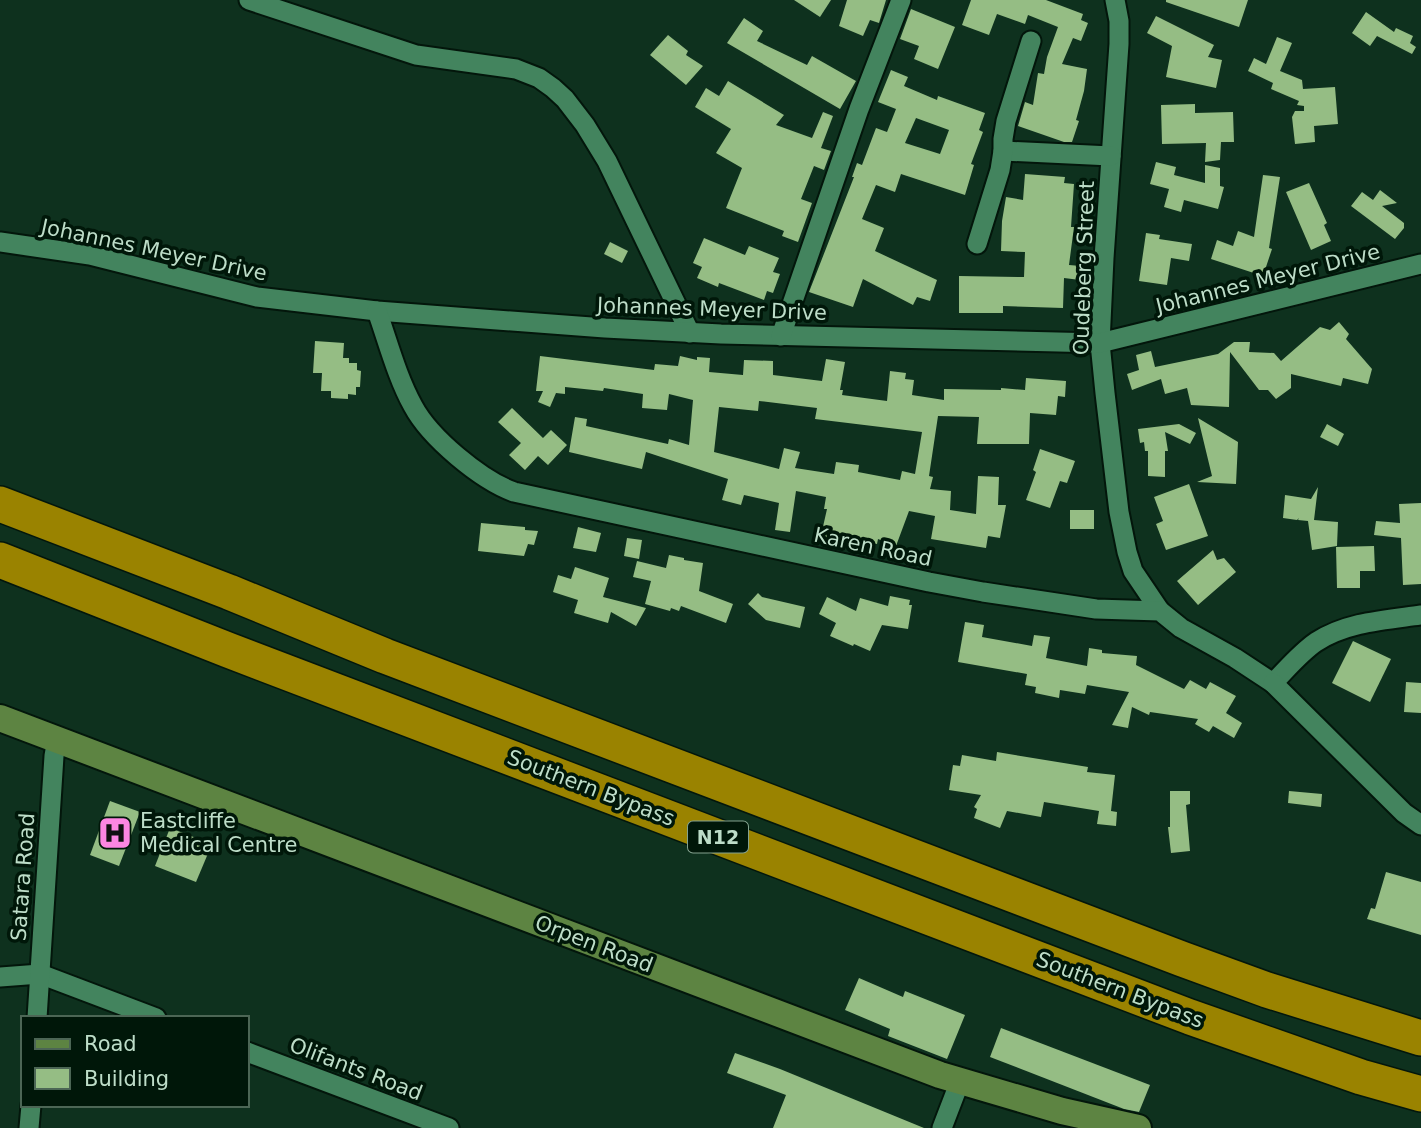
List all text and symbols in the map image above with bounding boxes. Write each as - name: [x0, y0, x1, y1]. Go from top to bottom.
- street label: Oudeberg Street: [1069, 180, 1099, 356]
- street label: Johannes Meyer Drive: [37, 214, 269, 286]
- street label: Johannes Meyer Drive: [1152, 240, 1383, 319]
- street label: Johannes Meyer Drive: [595, 293, 827, 325]
- street label: Karen Road: [812, 523, 934, 571]
- street label: Southern Bypass: [504, 745, 678, 831]
- place label: Eastcliffe Medical Centre: [140, 809, 297, 857]
- street label: Satara Road: [7, 812, 39, 942]
- hospital icon: Eastcliffe Medical Centre: [96, 814, 134, 852]
- road number: N12: [688, 822, 748, 852]
- street label: Orpen Road: [532, 911, 656, 977]
- street label: Southern Bypass: [1033, 947, 1207, 1033]
- legend: [21, 1016, 248, 1107]
- text: Road: [84, 1032, 137, 1056]
- street label: Olifants Road: [286, 1033, 426, 1105]
- text: Building: [84, 1067, 169, 1091]

